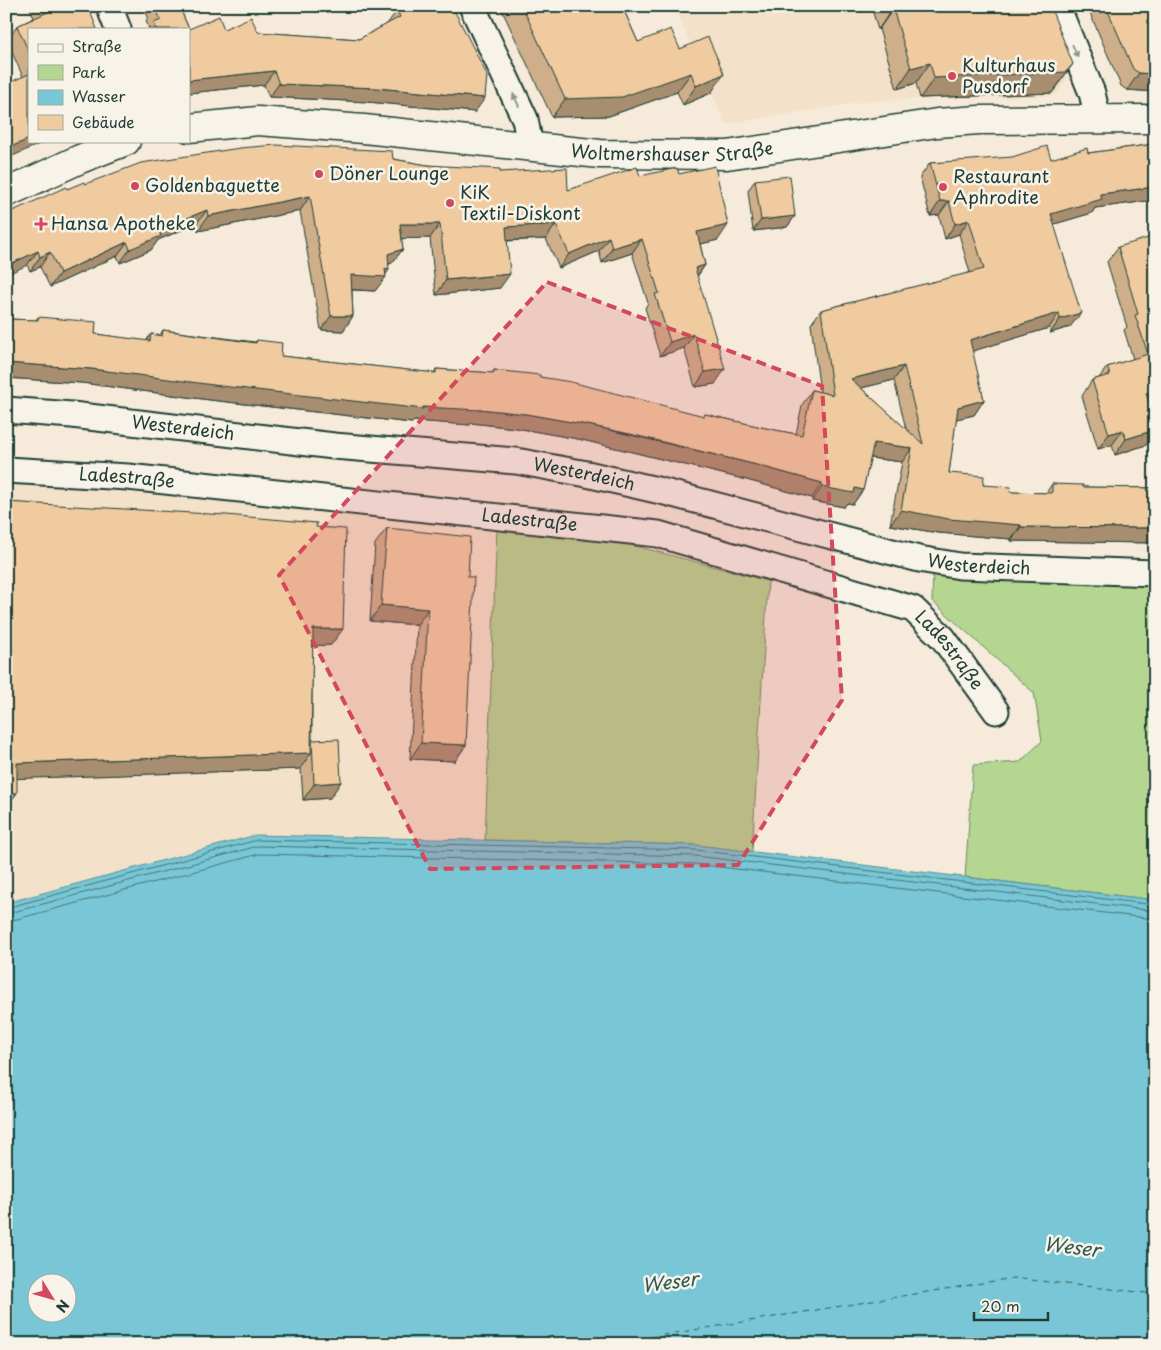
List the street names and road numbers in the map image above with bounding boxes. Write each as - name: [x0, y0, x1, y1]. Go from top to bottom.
- street label: Woltmershauser Straße: [570, 133, 775, 167]
- street label: Westerdeich: [130, 407, 236, 446]
- street label: Westerdeich: [531, 449, 638, 497]
- street label: Ladestraße: [78, 459, 176, 494]
- street label: Ladestraße: [480, 500, 579, 537]
- street label: Westerdeich: [926, 546, 1031, 581]
- street label: Ladestraße: [910, 603, 991, 695]

